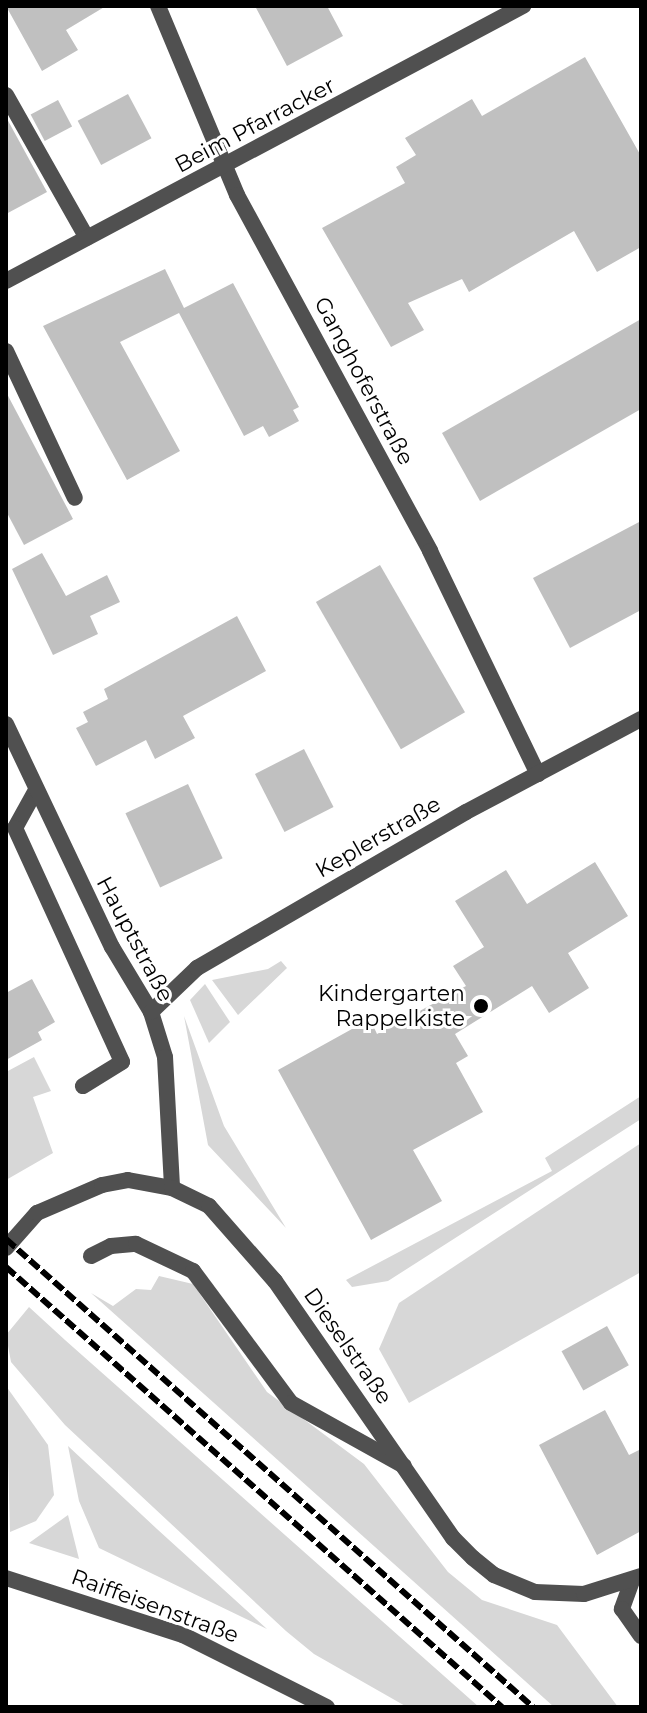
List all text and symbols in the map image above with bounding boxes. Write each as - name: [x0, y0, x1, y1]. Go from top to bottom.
- street label: Beim Pfarracker: [170, 72, 340, 178]
- street label: Ganghoferstraße: [309, 292, 419, 470]
- street label: Keplerstraße: [311, 791, 445, 883]
- street label: Hauptstraße: [91, 872, 179, 1006]
- place label: Kindergarten Rappelkiste: [318, 980, 465, 1032]
- marker: Kindergarten Rappelkiste: [472, 997, 490, 1015]
- street label: Dieselstraße: [298, 1283, 398, 1409]
- street label: Raiffeisenstraße: [68, 1563, 242, 1649]

